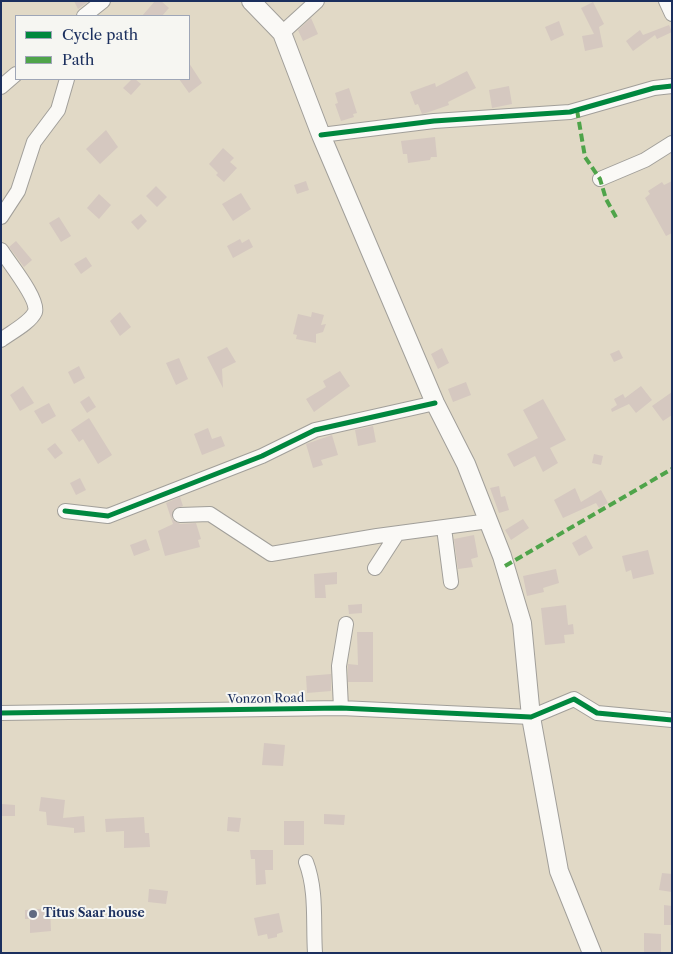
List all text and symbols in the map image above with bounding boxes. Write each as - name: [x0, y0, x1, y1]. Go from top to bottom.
- legend: [15, 15, 190, 80]
- text: Cycle path: [62, 25, 138, 44]
- text: Path: [62, 50, 94, 69]
- street label: Vonzon Road: [228, 691, 304, 707]
- place label: Titus Saar house: [43, 907, 145, 921]
- marker: Titus Saar house: [27, 908, 39, 920]

